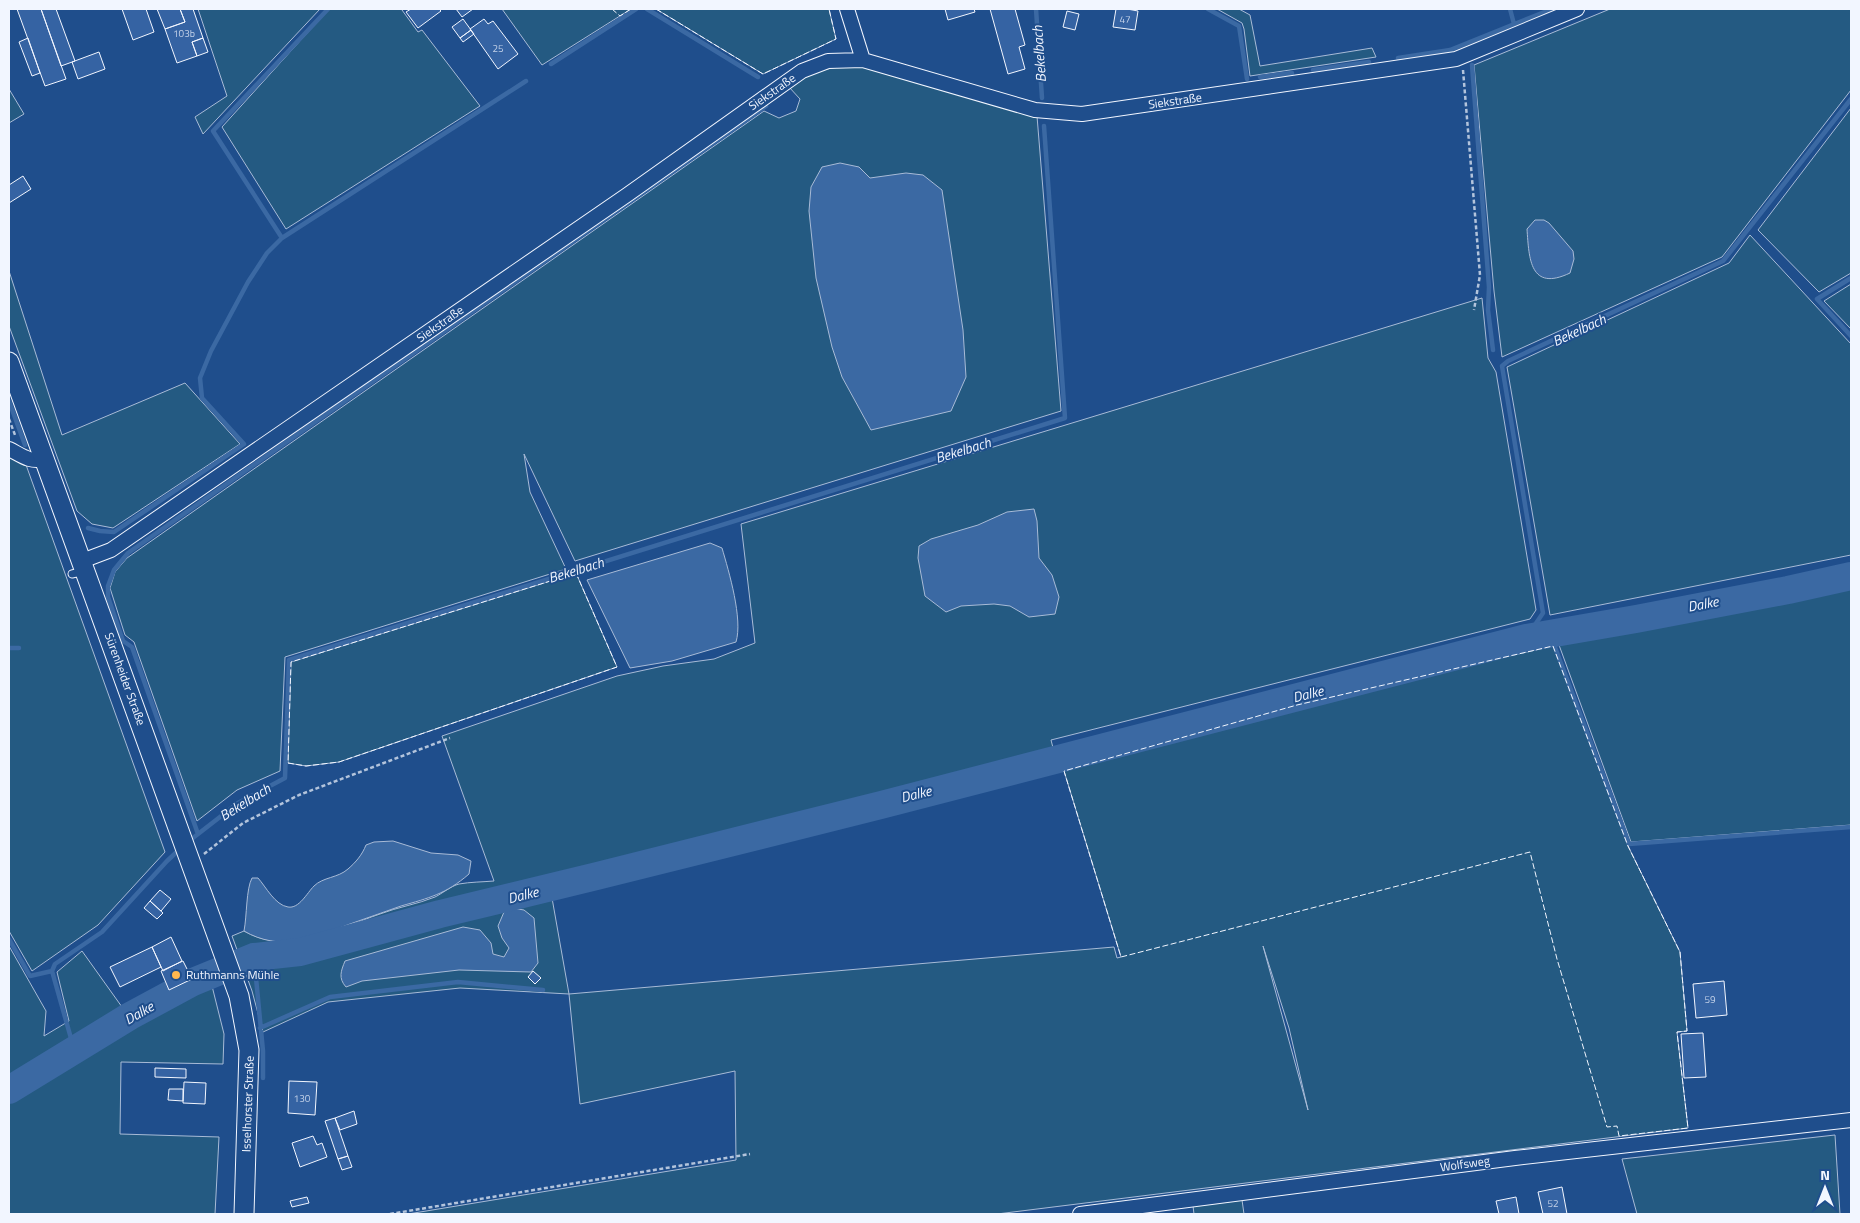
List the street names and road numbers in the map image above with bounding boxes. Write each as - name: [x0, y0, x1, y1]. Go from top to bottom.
- street label: Siekstraße: [744, 68, 799, 115]
- street label: Siekstraße: [1147, 87, 1203, 114]
- street label: Siekstraße: [412, 300, 467, 347]
- street label: Sürenheider Straße: [100, 630, 151, 728]
- street label: Isselhorster Straße: [236, 1056, 259, 1152]
- street label: Wolfsweg: [1439, 1151, 1491, 1176]

